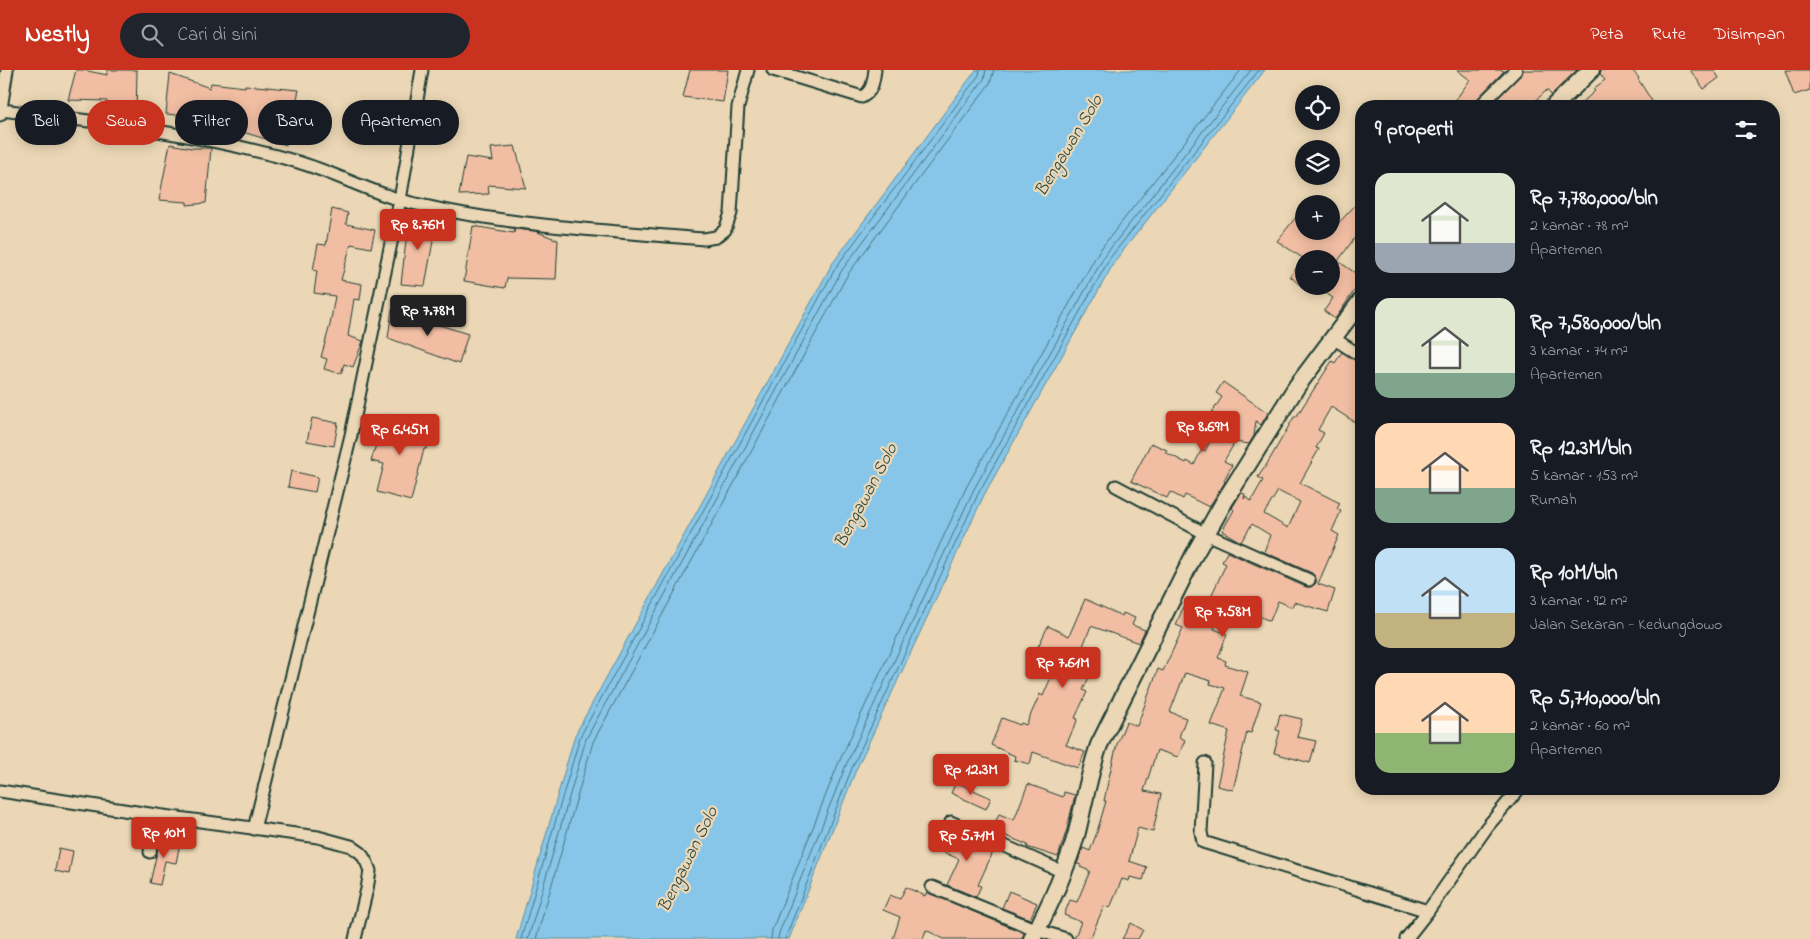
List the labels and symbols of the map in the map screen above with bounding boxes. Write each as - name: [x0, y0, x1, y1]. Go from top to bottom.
- water label: Bengawan Solo: [1029, 90, 1111, 202]
- pin: Rp 8.76M: [366, 208, 470, 251]
- pin: Rp 7.78M: [376, 294, 480, 337]
- pin: Rp 8.69M: [1151, 410, 1255, 453]
- pin: Rp 6.45M: [348, 414, 452, 456]
- water label: Bengawan Solo: [828, 439, 905, 553]
- pin: Rp 7.58M: [1171, 596, 1275, 638]
- pin: Rp 7.61M: [1011, 646, 1115, 689]
- pin: Rp 12.3M: [919, 754, 1023, 796]
- water label: Bengawan Solo: [652, 802, 726, 917]
- pin: Rp 10M: [123, 816, 205, 859]
- pin: Rp 5.71M: [915, 820, 1019, 862]

